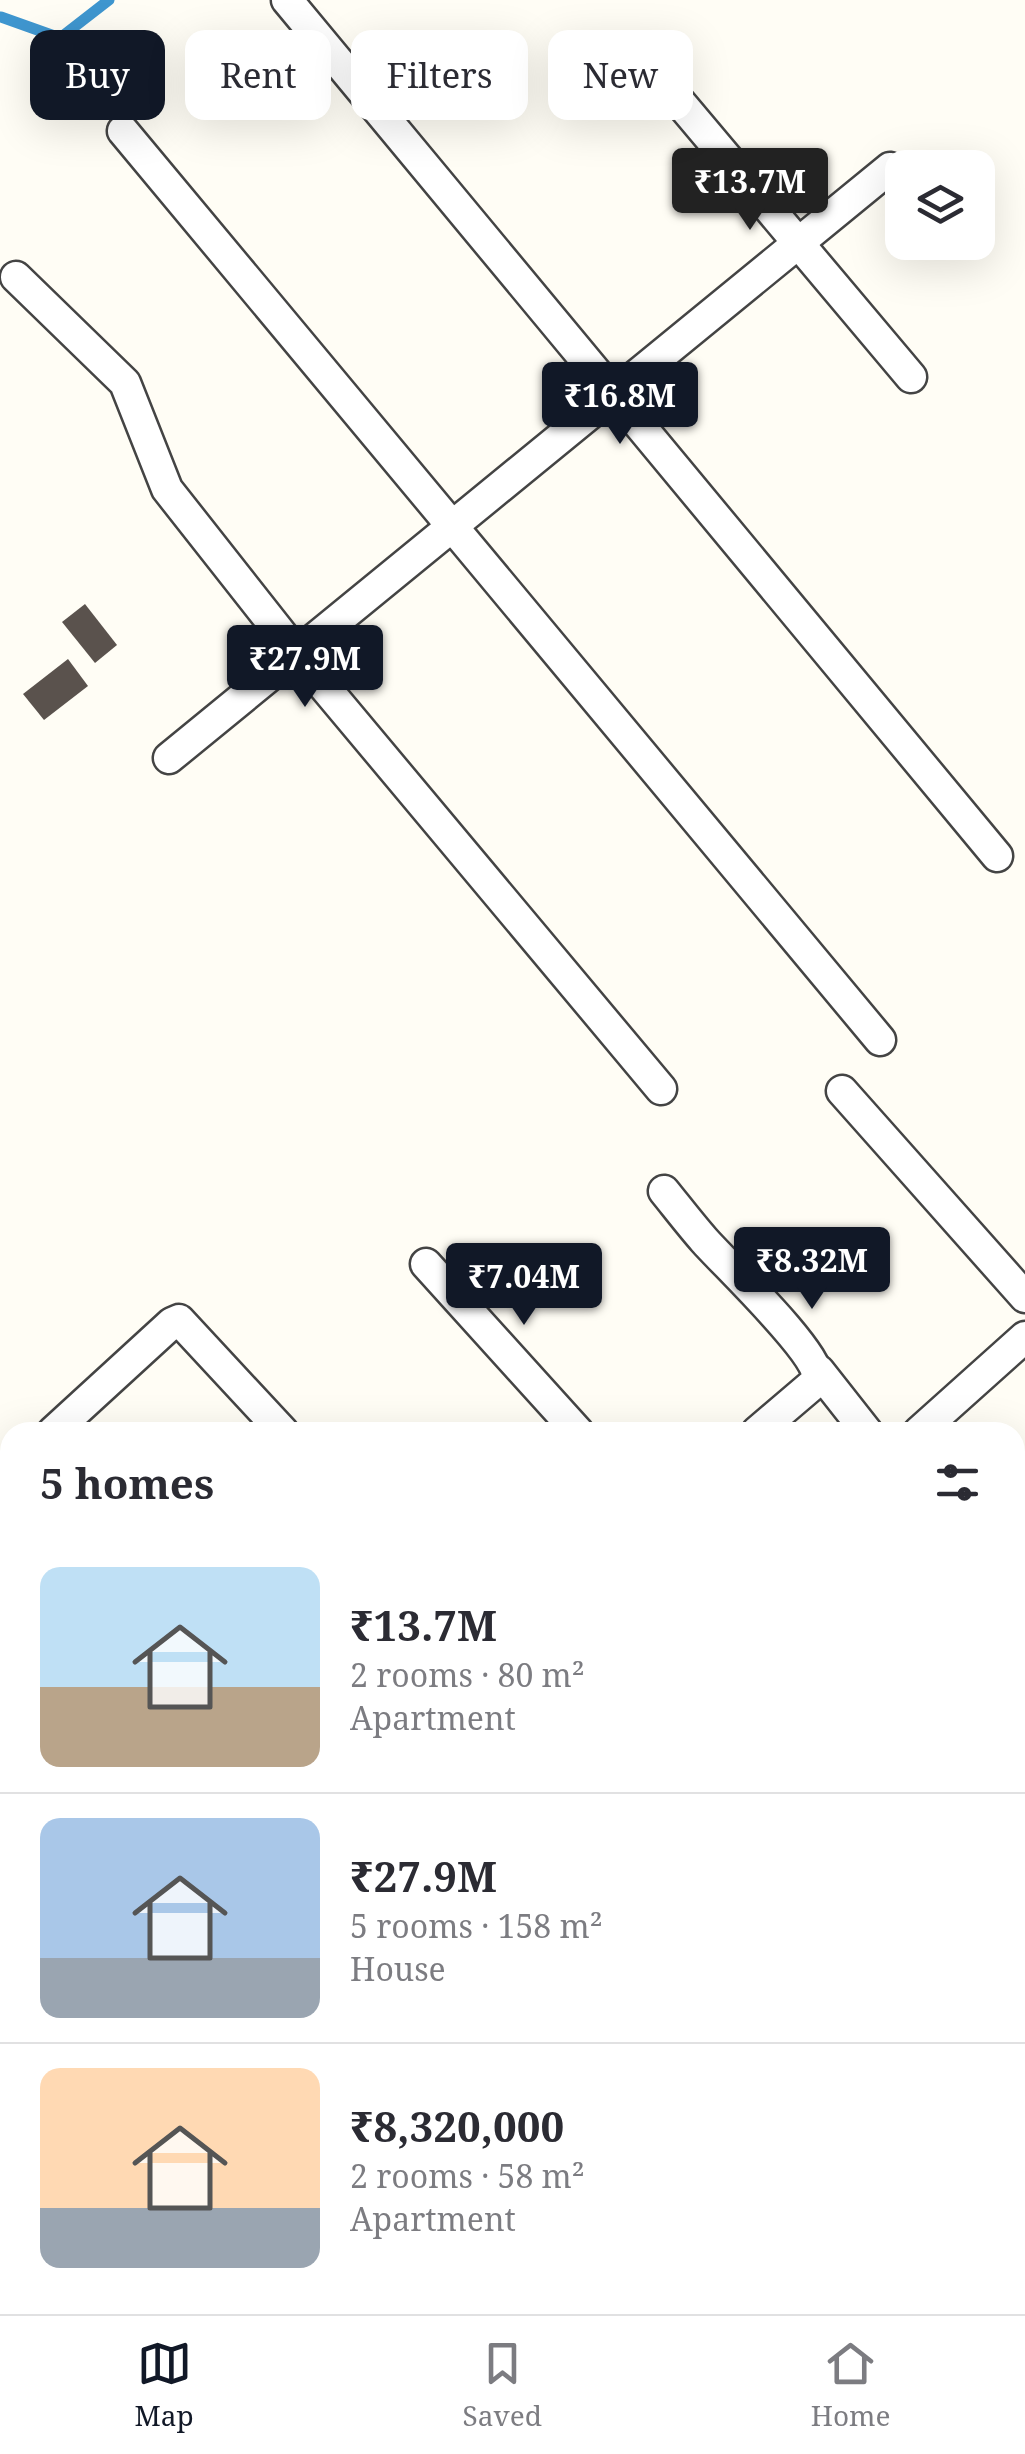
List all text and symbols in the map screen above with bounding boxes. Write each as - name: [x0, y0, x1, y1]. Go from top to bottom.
- chip: Buy: [30, 30, 165, 120]
- chip: Rent: [185, 30, 331, 120]
- chip: Filters: [351, 30, 528, 120]
- chip: New: [548, 30, 693, 120]
- pin: ₹13.7M: [669, 148, 831, 233]
- map controls: [885, 150, 995, 260]
- button: layers: [885, 150, 995, 260]
- text: ₹13.7M: [694, 159, 806, 202]
- pin: ₹16.8M: [539, 362, 701, 447]
- text: ₹16.8M: [564, 373, 676, 416]
- pin: ₹27.9M: [224, 625, 386, 710]
- text: ₹27.9M: [249, 636, 361, 679]
- pin: ₹8.32M: [731, 1227, 893, 1312]
- text: ₹8.32M: [756, 1238, 868, 1281]
- pin: ₹7.04M: [443, 1243, 605, 1328]
- text: ₹7.04M: [468, 1254, 580, 1297]
- text: 5 homes: [40, 1454, 214, 1511]
- icon: filters: [930, 1455, 985, 1510]
- text: ₹13.7M: [350, 1596, 497, 1653]
- icon: home: [120, 1607, 240, 1727]
- text: 2 rooms · 80 m²: [350, 1653, 585, 1696]
- text: Apartment: [350, 1696, 516, 1739]
- text: ₹27.9M: [350, 1847, 497, 1904]
- icon: home: [120, 1858, 240, 1978]
- text: 5 rooms · 158 m²: [350, 1904, 603, 1947]
- text: House: [350, 1947, 446, 1990]
- text: ₹8,320,000: [350, 2097, 564, 2154]
- icon: home: [120, 2108, 240, 2228]
- text: 2 rooms · 58 m²: [350, 2154, 585, 2197]
- text: Apartment: [350, 2197, 516, 2240]
- tab: Map: [134, 2336, 194, 2434]
- tab: Saved: [463, 2336, 542, 2434]
- tab: Home: [811, 2336, 891, 2434]

